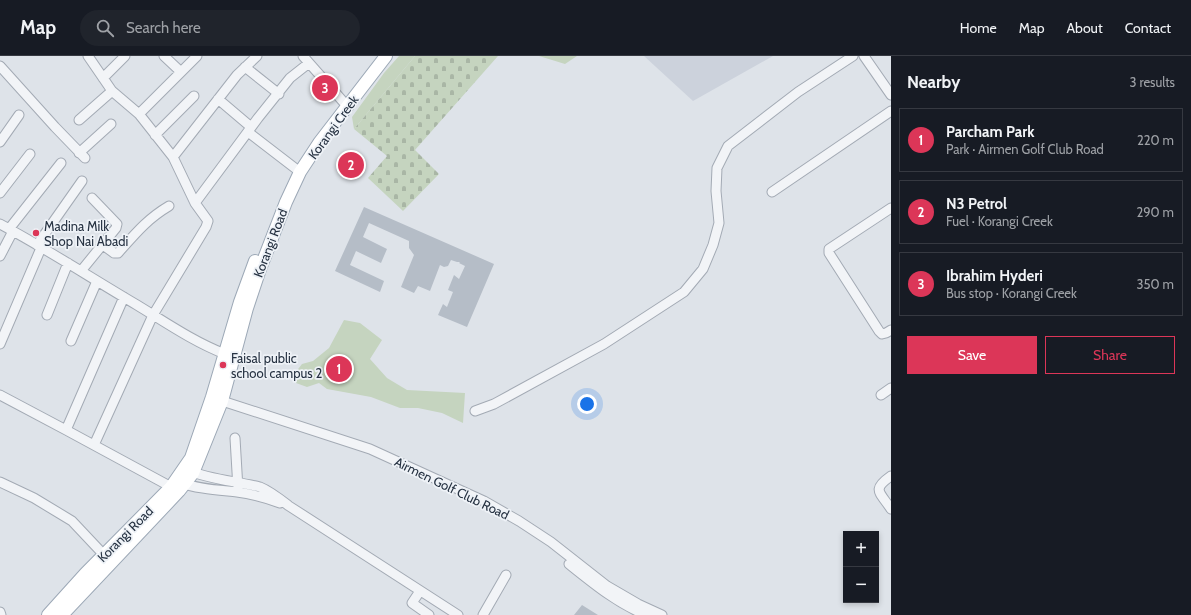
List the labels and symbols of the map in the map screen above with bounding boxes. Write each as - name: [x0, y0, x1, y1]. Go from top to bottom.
- pin: 3: [312, 73, 338, 103]
- street label: Korangi Creek: [304, 92, 362, 162]
- pin: 2: [338, 150, 364, 180]
- street label: Korangi Road: [250, 206, 290, 280]
- place label: Madina Milk Shop Nai Abadi: [44, 218, 128, 249]
- marker: Madina Milk Shop Nai Abadi: [31, 228, 41, 238]
- place label: Faisal public school campus 2: [231, 350, 323, 381]
- pin: 1: [326, 354, 352, 384]
- marker: Faisal public school campus 2: [218, 360, 228, 370]
- your location: [577, 394, 597, 414]
- street label: Airmen Golf Club Road: [392, 453, 512, 523]
- street label: Korangi Road: [94, 503, 156, 565]

